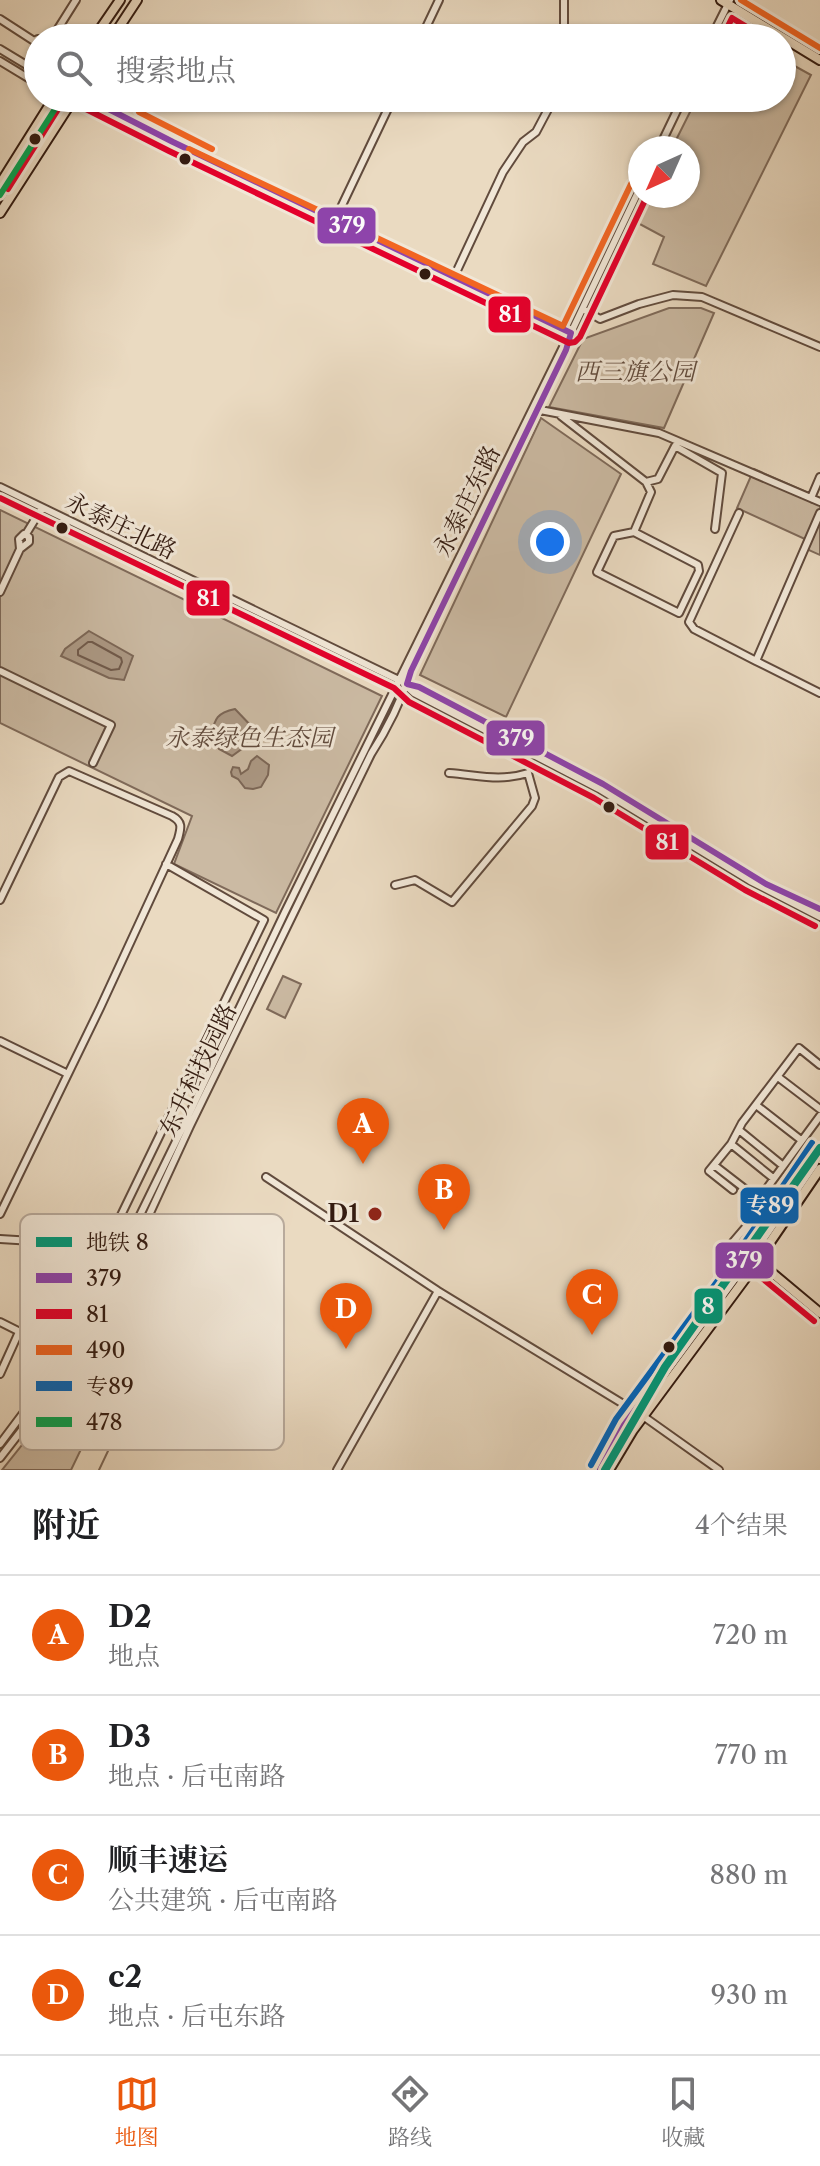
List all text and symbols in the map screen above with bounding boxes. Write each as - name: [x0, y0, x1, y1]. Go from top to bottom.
- search box: [24, 24, 796, 112]
- icon: search: [52, 46, 96, 90]
- text: 搜索地点: [116, 52, 236, 89]
- unlabelled marker: [27, 131, 43, 147]
- north arrow: [628, 136, 700, 208]
- unlabelled marker: [177, 151, 193, 167]
- line badge: 379: [316, 206, 377, 245]
- text: 379: [328, 212, 366, 239]
- unlabelled marker: [417, 266, 433, 282]
- line badge: 81: [487, 295, 532, 334]
- text: 81: [498, 301, 522, 328]
- park label: 西三旗公园: [575, 357, 699, 386]
- street label: 永泰庄东路: [427, 440, 506, 561]
- street label: 永泰庄北路: [61, 486, 182, 565]
- unlabelled marker: [54, 520, 70, 536]
- your location: [530, 522, 570, 562]
- line badge: 81: [185, 579, 231, 617]
- text: 81: [196, 585, 220, 612]
- line badge: 379: [485, 719, 546, 757]
- park label: 永泰绿色生态园: [165, 723, 337, 752]
- text: 379: [497, 725, 535, 752]
- unlabelled marker: [601, 799, 617, 815]
- line badge: 81: [644, 823, 690, 861]
- text: 81: [655, 829, 679, 856]
- street label: 东升科技园路: [153, 999, 242, 1141]
- pin: A: [337, 1098, 389, 1164]
- pin: B: [418, 1164, 470, 1230]
- line badge: 专89: [739, 1186, 800, 1225]
- text: 专89: [746, 1192, 794, 1219]
- place label: D1: [327, 1199, 359, 1228]
- marker: D1: [366, 1205, 384, 1223]
- legend: [20, 1214, 284, 1450]
- text: 地铁 8: [86, 1229, 149, 1256]
- line badge: 379: [714, 1241, 775, 1280]
- text: 379: [725, 1247, 763, 1274]
- text: 379: [86, 1265, 122, 1292]
- pin: C: [566, 1269, 618, 1335]
- pin: D: [320, 1283, 372, 1349]
- line badge: 8: [693, 1287, 724, 1325]
- text: 8: [701, 1293, 715, 1320]
- text: 81: [86, 1301, 108, 1328]
- text: 490: [86, 1337, 126, 1364]
- unlabelled marker: [661, 1339, 677, 1355]
- text: 专89: [86, 1373, 134, 1400]
- text: 478: [86, 1409, 123, 1436]
- text: 附近: [32, 1504, 100, 1546]
- text: 4个结果: [695, 1509, 788, 1541]
- text: D2: [108, 1598, 152, 1635]
- text: A: [48, 1619, 68, 1651]
- text: 720 m: [713, 1619, 788, 1651]
- text: 地点: [108, 1640, 160, 1672]
- text: D3: [108, 1718, 151, 1755]
- text: B: [48, 1739, 68, 1771]
- text: 770 m: [715, 1739, 788, 1771]
- text: 地点 · 后屯南路: [108, 1760, 285, 1792]
- text: 顺丰速运: [108, 1841, 228, 1878]
- text: C: [48, 1859, 68, 1891]
- text: 880 m: [710, 1859, 788, 1891]
- text: 公共建筑 · 后屯南路: [108, 1884, 337, 1916]
- text: c2: [108, 1958, 142, 1995]
- text: D: [47, 1979, 69, 2011]
- text: 930 m: [711, 1979, 788, 2011]
- text: 地点 · 后屯东路: [108, 2000, 285, 2032]
- tab: 地图: [115, 2072, 159, 2151]
- tab: 路线: [388, 2072, 432, 2151]
- tab: 收藏: [661, 2072, 705, 2151]

